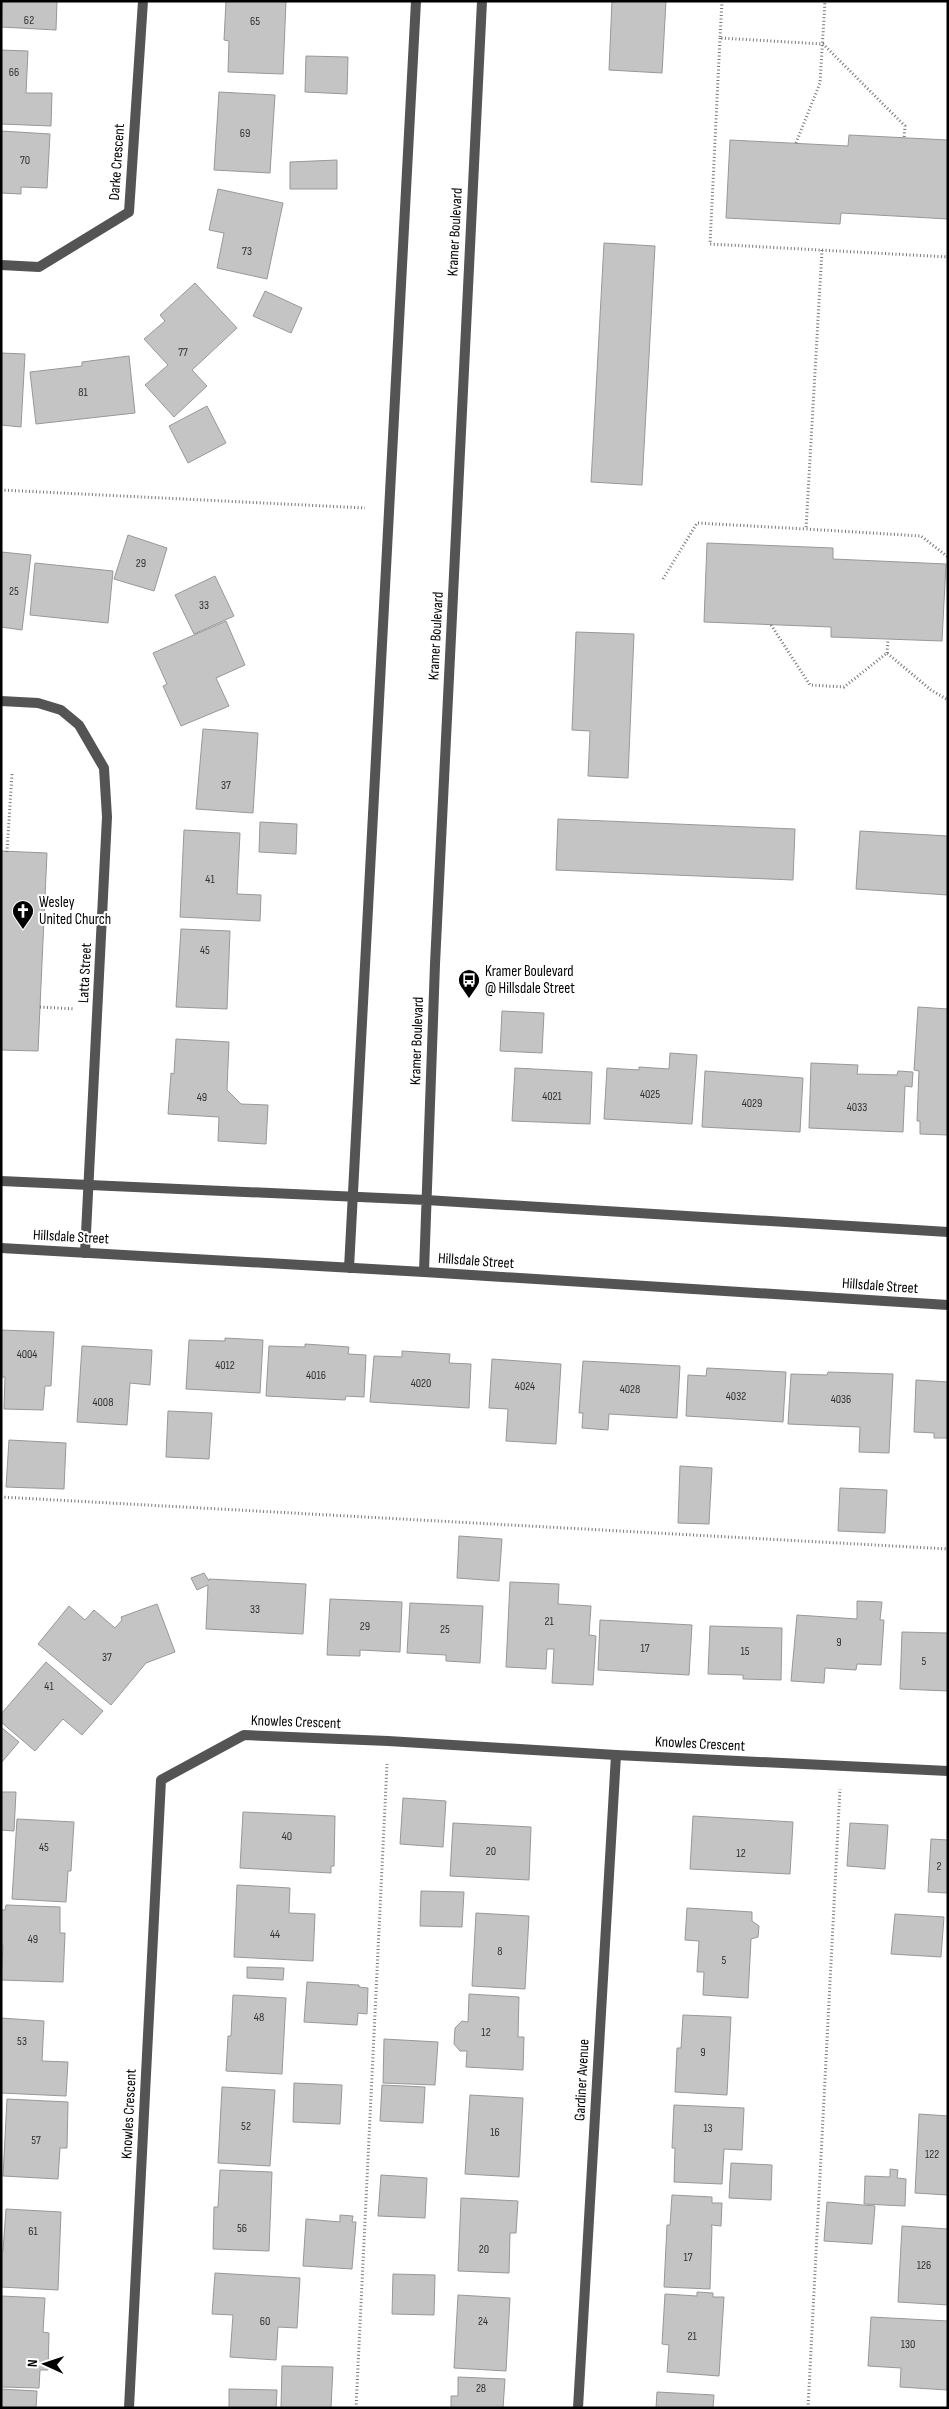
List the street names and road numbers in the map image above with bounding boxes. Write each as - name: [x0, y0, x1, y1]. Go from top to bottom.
- street label: Darke Crescent: [105, 122, 129, 201]
- street label: Kramer Boulevard: [443, 187, 467, 277]
- street label: Kramer Boulevard: [424, 591, 448, 681]
- street label: Latta Street: [74, 942, 96, 1004]
- street label: Kramer Boulevard: [406, 996, 428, 1086]
- street label: Hillsdale Street: [32, 1226, 110, 1249]
- street label: Hillsdale Street: [437, 1249, 515, 1273]
- street label: Hillsdale Street: [841, 1274, 919, 1298]
- street label: Knowles Crescent: [251, 1711, 342, 1733]
- street label: Knowles Crescent: [655, 1732, 746, 1756]
- street label: Gardiner Avenue: [570, 2038, 594, 2122]
- street label: Knowles Crescent: [117, 2068, 141, 2159]

